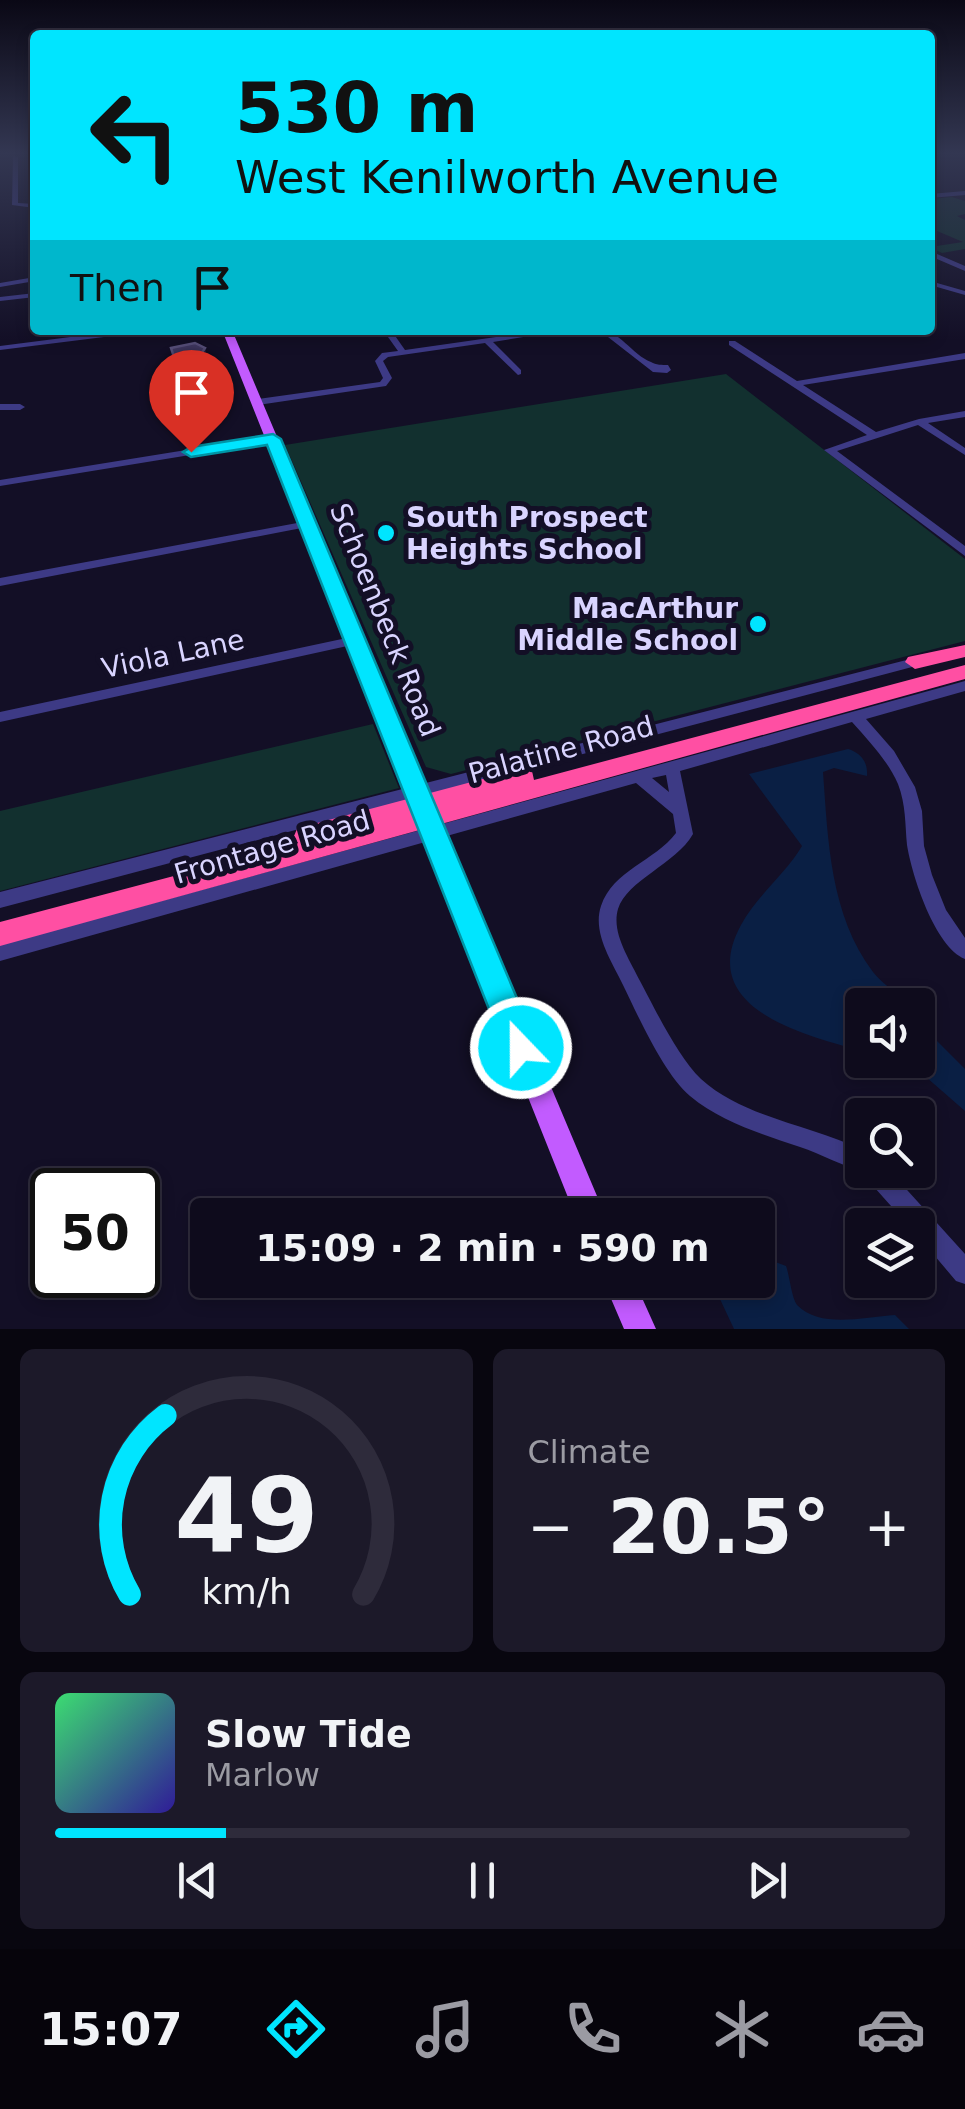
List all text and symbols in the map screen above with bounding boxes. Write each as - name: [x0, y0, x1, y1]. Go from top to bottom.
- text: 530 m: [235, 67, 478, 149]
- icon: left: [70, 70, 200, 200]
- text: West Kenilworth Avenue: [235, 151, 779, 204]
- icon: arrive: [185, 260, 240, 315]
- text: Then: [70, 266, 165, 310]
- pin: [149, 350, 234, 453]
- icon: arrive: [164, 365, 219, 420]
- street label: Schoenbeck Road: [323, 498, 447, 742]
- place label: South Prospect Heights School: [406, 501, 648, 566]
- marker: South Prospect Heights School: [375, 522, 397, 544]
- place label: MacArthur Middle School: [517, 592, 738, 657]
- marker: MacArthur Middle School: [747, 613, 769, 635]
- street label: Viola Lane: [99, 623, 247, 685]
- street label: Palatine Road: [465, 709, 657, 791]
- street label: Frontage Road: [170, 803, 374, 891]
- map controls: [845, 988, 935, 1298]
- button: sound: [845, 988, 935, 1078]
- position arrow: [469, 996, 573, 1100]
- button: search: [845, 1098, 935, 1188]
- speed limit sign: 50: [30, 1168, 160, 1298]
- button: layers: [845, 1208, 935, 1298]
- text: 15:09 · 2 min · 590 m: [255, 1226, 710, 1270]
- text: Climate: [528, 1433, 651, 1471]
- text: 49: [174, 1455, 319, 1577]
- text: 20.5°: [607, 1483, 830, 1571]
- text: −: [528, 1495, 574, 1559]
- text: +: [864, 1495, 910, 1559]
- text: km/h: [201, 1571, 291, 1612]
- text: Slow Tide: [205, 1712, 412, 1756]
- text: Marlow: [205, 1756, 320, 1794]
- icon: previous: [170, 1853, 225, 1908]
- icon: pause: [455, 1853, 510, 1908]
- icon: next: [740, 1853, 795, 1908]
- icon: directions: [261, 1994, 331, 2064]
- icon: music: [410, 1994, 480, 2064]
- icon: phone: [558, 1994, 628, 2064]
- icon: climate: [707, 1994, 777, 2064]
- icon: car: [856, 1994, 926, 2064]
- text: 15:07: [39, 2003, 183, 2056]

